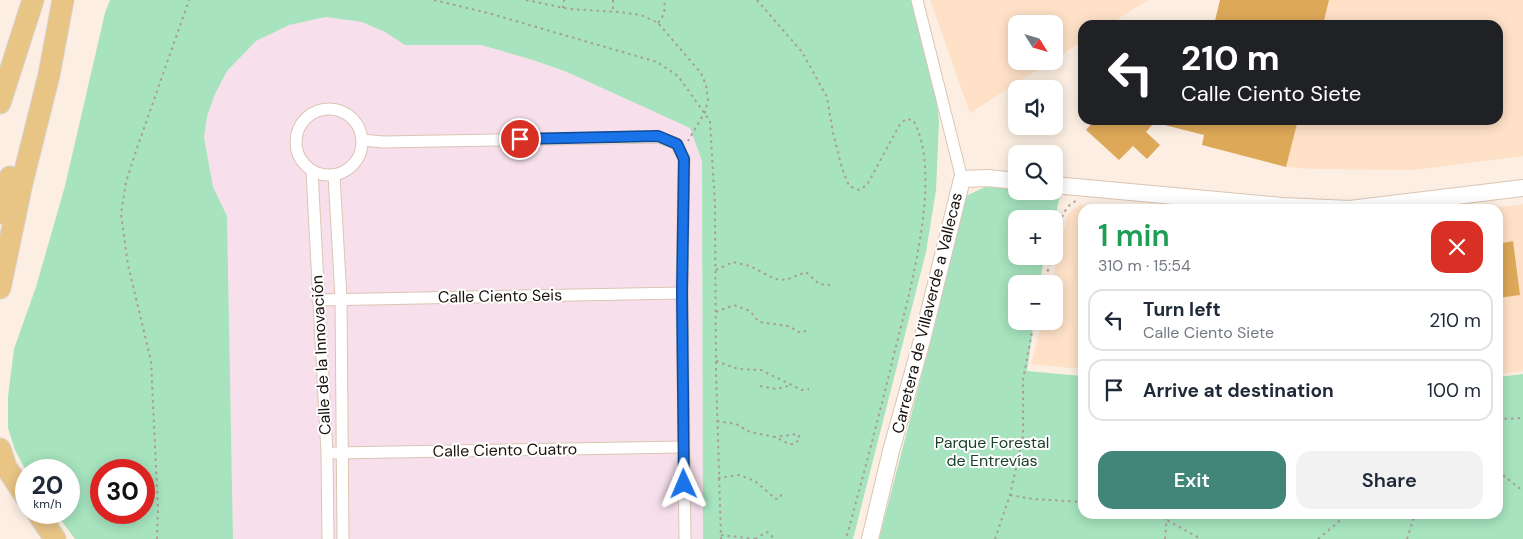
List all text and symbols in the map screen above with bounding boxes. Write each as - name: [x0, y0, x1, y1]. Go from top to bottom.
- north arrow: [1008, 15, 1062, 70]
- map controls: [1008, 15, 1063, 330]
- text: 210 m: [1181, 35, 1280, 81]
- icon: left: [1098, 40, 1163, 105]
- text: Calle Ciento Siete: [1181, 79, 1361, 108]
- button: sound: [1008, 80, 1063, 135]
- pin: [499, 118, 541, 160]
- icon: arrive: [506, 125, 534, 153]
- button: search: [1008, 145, 1063, 200]
- street label: Carretera de Villaverde a Vallecas: [887, 190, 967, 436]
- button: +: [1008, 210, 1063, 265]
- text: 1 min: [1098, 216, 1170, 255]
- button: close: [1431, 221, 1483, 273]
- text: 310 m · 15:54: [1098, 255, 1191, 276]
- street label: Calle de la Innovación: [306, 274, 336, 436]
- button: −: [1008, 275, 1063, 330]
- street label: Calle Ciento Seis: [438, 284, 562, 308]
- text: Turn left: [1143, 297, 1221, 322]
- icon: left: [1100, 306, 1128, 334]
- text: 210 m: [1429, 308, 1481, 333]
- text: Calle Ciento Siete: [1143, 322, 1274, 343]
- icon: arrive: [1100, 376, 1128, 404]
- text: Arrive at destination: [1143, 378, 1334, 403]
- text: 100 m: [1427, 378, 1481, 403]
- park label: Parque Forestal de Entrevías: [935, 432, 1049, 471]
- street label: Calle Ciento Cuatro: [433, 438, 577, 462]
- button: Exit: [1098, 451, 1286, 509]
- button: Share: [1296, 451, 1483, 509]
- position arrow: [657, 457, 709, 509]
- speed limit sign: 30: [90, 459, 155, 524]
- text: 20: [32, 469, 63, 502]
- text: km/h: [33, 496, 62, 512]

